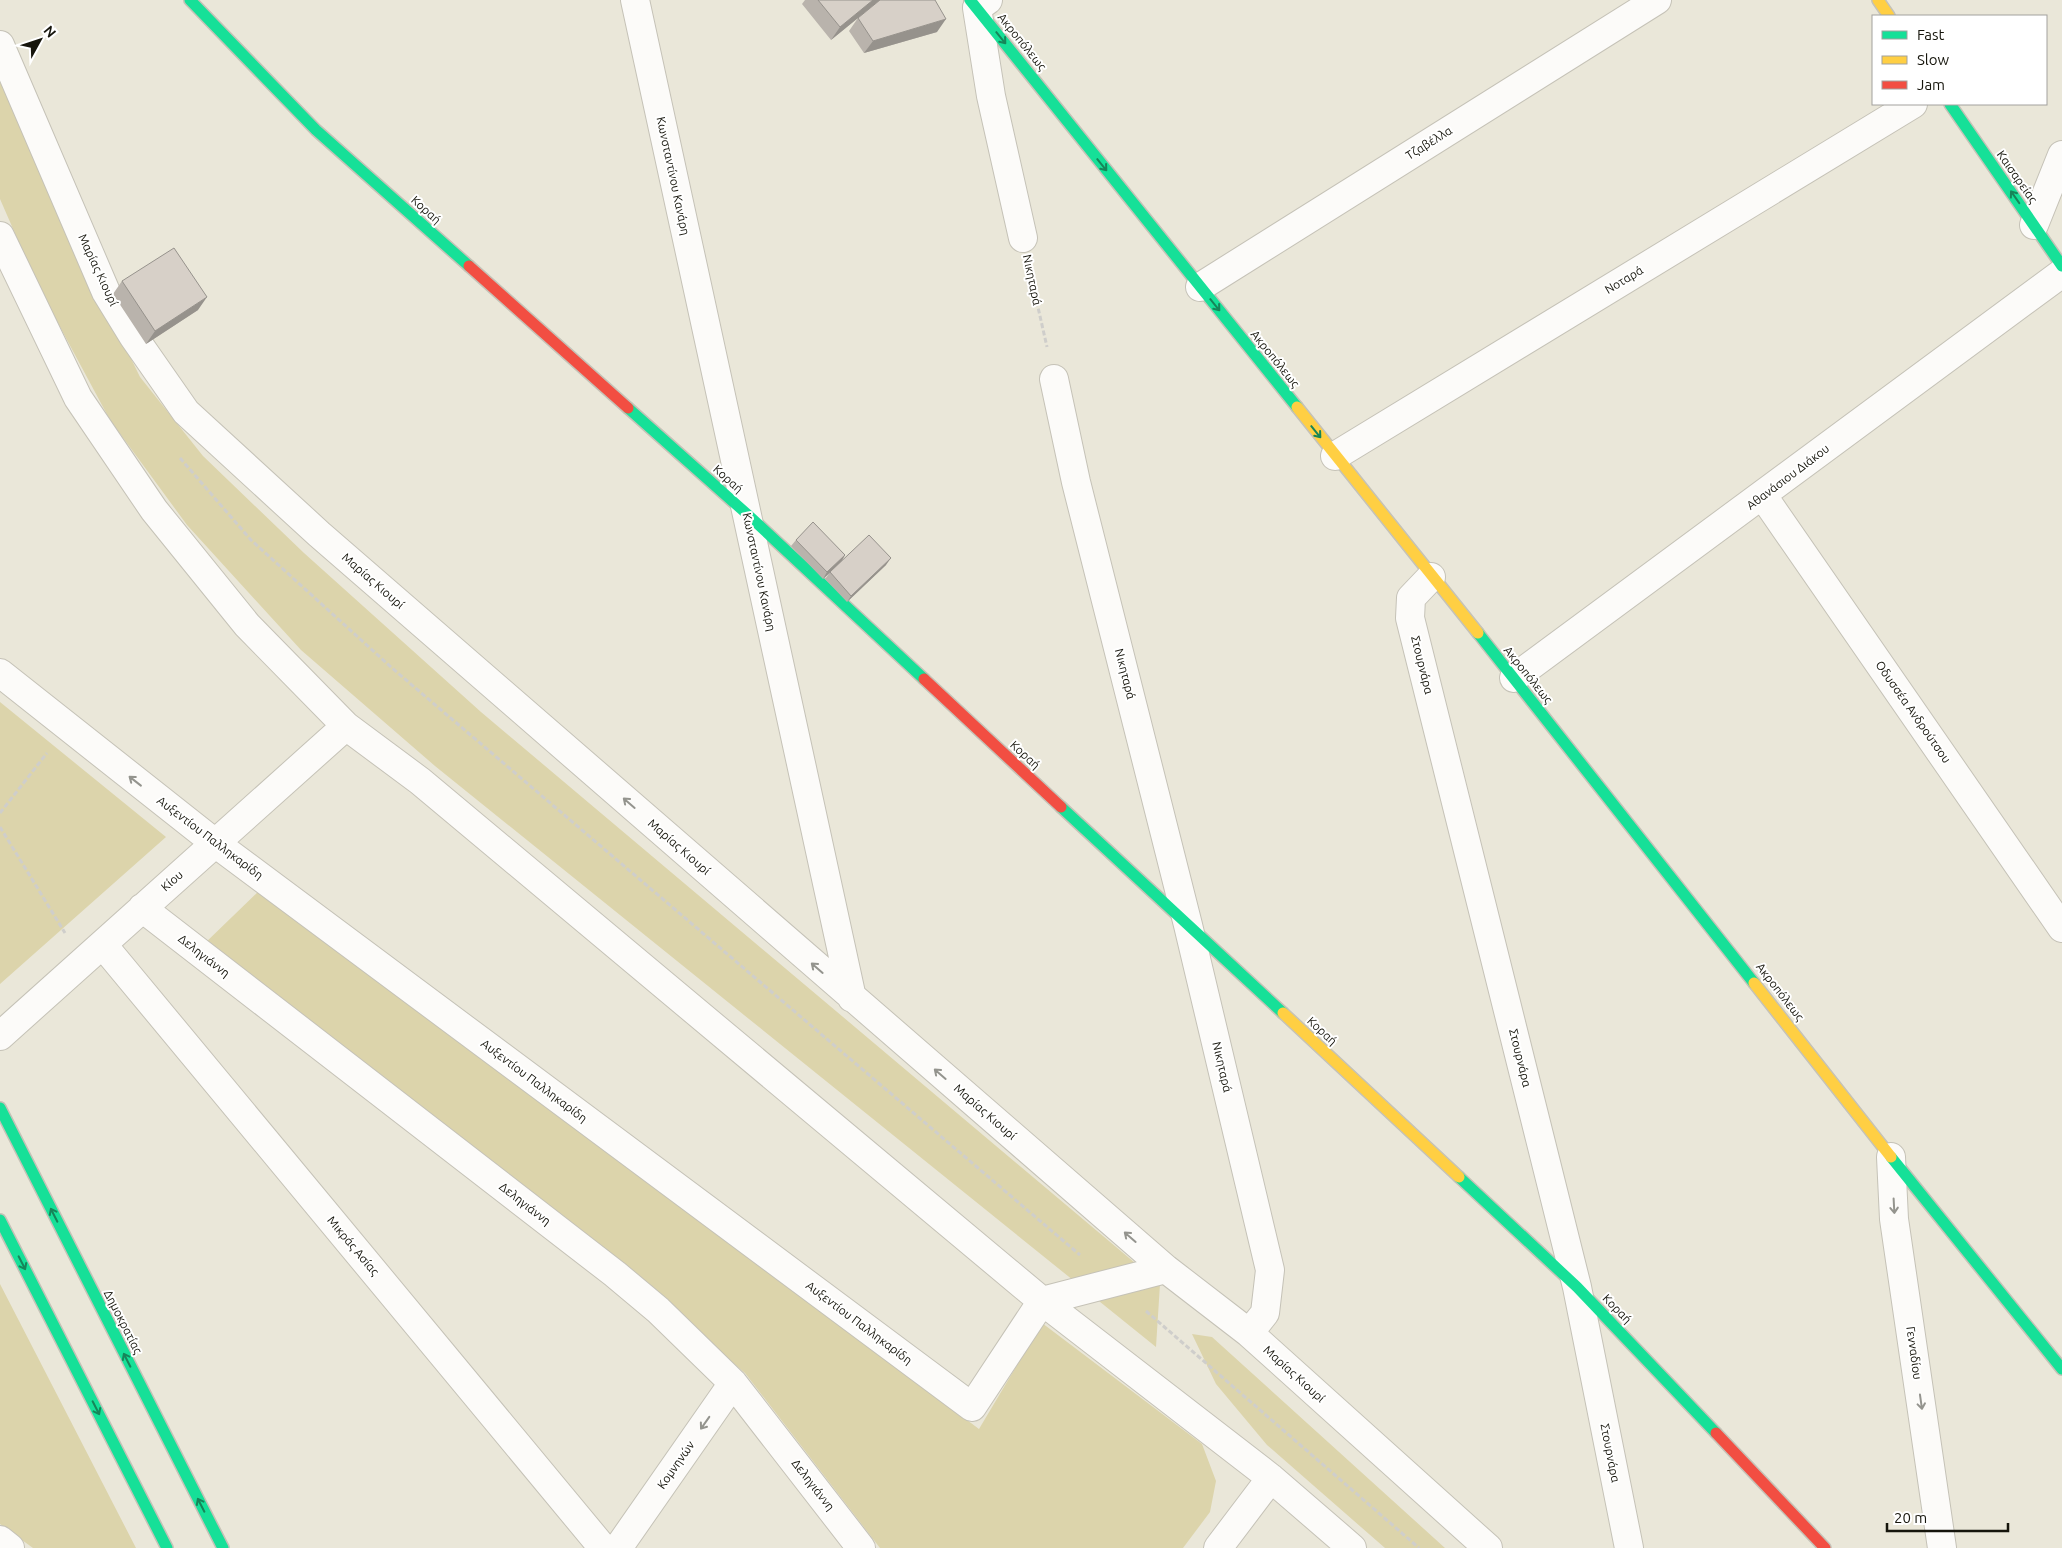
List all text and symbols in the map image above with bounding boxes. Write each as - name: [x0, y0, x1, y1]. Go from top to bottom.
- street label: Ακροπόλεως: [995, 11, 1050, 74]
- north arrow: [15, 15, 65, 65]
- legend: [1872, 15, 2047, 105]
- text: N: [40, 22, 59, 41]
- text: Fast: [1917, 26, 1945, 43]
- one-way arrow: [995, 31, 1006, 44]
- text: Slow: [1917, 51, 1950, 68]
- text: Jam: [1917, 76, 1945, 93]
- street label: Κωνσταντίνου Κανάρη: [655, 115, 692, 236]
- street label: Τζαβέλλα: [1403, 123, 1454, 162]
- street label: Καισαρείας: [1994, 148, 2040, 206]
- one-way arrow: [1097, 158, 1108, 171]
- one-way arrow: [2009, 190, 2020, 204]
- street label: Κοραή: [409, 193, 444, 226]
- street label: Μαρίας Κιουρί: [75, 232, 121, 308]
- street label: Νικηταρά: [1021, 253, 1044, 307]
- street label: Νοταρά: [1602, 263, 1645, 296]
- one-way arrow: [1209, 298, 1220, 311]
- street label: Ακροπόλεως: [1248, 328, 1303, 391]
- one-way arrow: [1311, 425, 1322, 438]
- street label: Αθανάσιου Διάκου: [1744, 441, 1831, 512]
- street label: Κοραή: [711, 462, 746, 495]
- street label: Κωνσταντίνου Κανάρη: [741, 511, 778, 632]
- street label: Μαρίας Κιουρί: [339, 550, 407, 612]
- street label: Στουρνάρα: [1409, 634, 1436, 695]
- street label: Ακροπόλεως: [1501, 644, 1556, 707]
- street label: Νικηταρά: [1113, 647, 1138, 701]
- street label: Οδυσσέα Ανδρούτσου: [1873, 658, 1954, 765]
- street label: Κοραή: [1008, 738, 1043, 771]
- one-way arrow: [129, 775, 142, 786]
- street label: Αυξεντίου Παλληκαρίδη: [154, 794, 266, 882]
- one-way arrow: [622, 798, 635, 809]
- street label: Μαρίας Κιουρί: [645, 816, 713, 878]
- street label: Κίου: [158, 868, 185, 894]
- street label: Δεληγιάννη: [176, 932, 232, 980]
- street label: Ακροπόλεως: [1753, 960, 1807, 1024]
- one-way arrow: [811, 962, 824, 973]
- street label: Κοραή: [1305, 1014, 1340, 1047]
- street label: Στουρνάρα: [1507, 1027, 1534, 1088]
- street label: Αυξεντίου Παλληκαρίδη: [478, 1037, 590, 1125]
- street label: Νικηταρά: [1210, 1040, 1235, 1094]
- one-way arrow: [934, 1069, 947, 1080]
- street label: Μαρίας Κιουρί: [951, 1081, 1019, 1143]
- street label: Δεληγιάννη: [497, 1180, 553, 1228]
- one-way arrow: [1889, 1198, 1898, 1214]
- one-way arrow: [48, 1208, 58, 1223]
- street label: Μικράς Ασίας: [324, 1214, 382, 1279]
- one-way arrow: [1123, 1231, 1136, 1243]
- one-way arrow: [18, 1255, 27, 1270]
- street label: Αυξεντίου Παλληκαρίδη: [803, 1279, 915, 1367]
- street label: Δημοκρατίας: [101, 1288, 145, 1357]
- street label: Κοραή: [1600, 1291, 1634, 1326]
- street label: Γενναδίου: [1904, 1325, 1925, 1380]
- street label: Μαρίας Κιουρί: [1260, 1343, 1328, 1405]
- one-way arrow: [122, 1353, 131, 1368]
- one-way arrow: [1916, 1393, 1926, 1409]
- one-way arrow: [92, 1400, 101, 1415]
- one-way arrow: [700, 1416, 710, 1430]
- street label: Στουρνάρα: [1598, 1422, 1623, 1483]
- street label: Κομνηνών: [654, 1438, 697, 1491]
- street label: Δεληγιάννη: [789, 1457, 837, 1513]
- one-way arrow: [196, 1497, 206, 1512]
- scale bar: [1887, 1500, 2008, 1532]
- text: 20 m: [1894, 1509, 1927, 1526]

